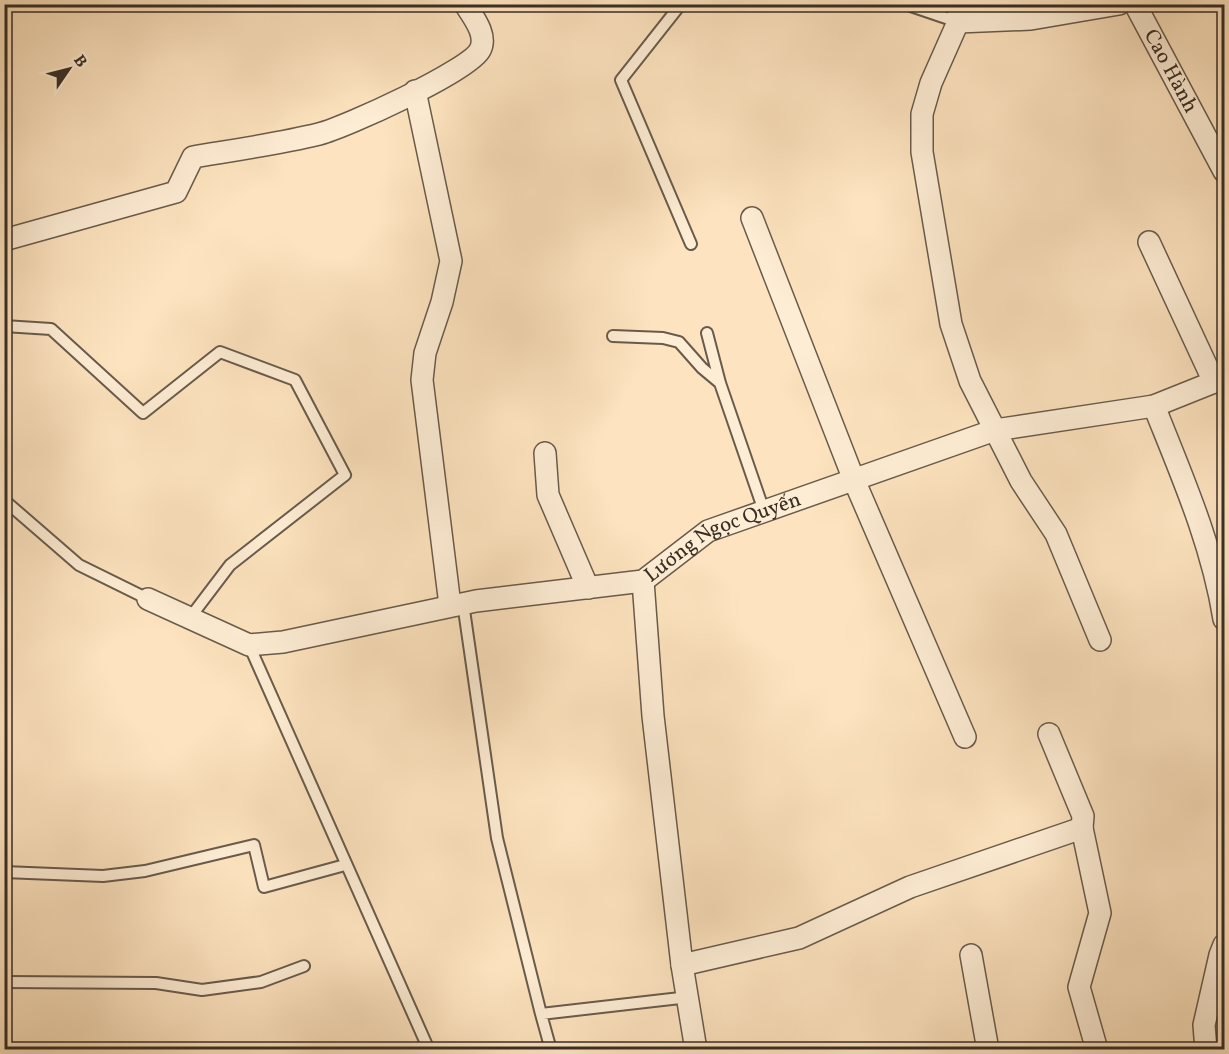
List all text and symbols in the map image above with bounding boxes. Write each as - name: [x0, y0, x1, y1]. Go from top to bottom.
- street label: Cao Hành: [1137, 24, 1205, 118]
- north arrow: [39, 39, 99, 99]
- text: B: [68, 51, 92, 72]
- street label: Lương Ngọc Quyến: [638, 485, 805, 589]

